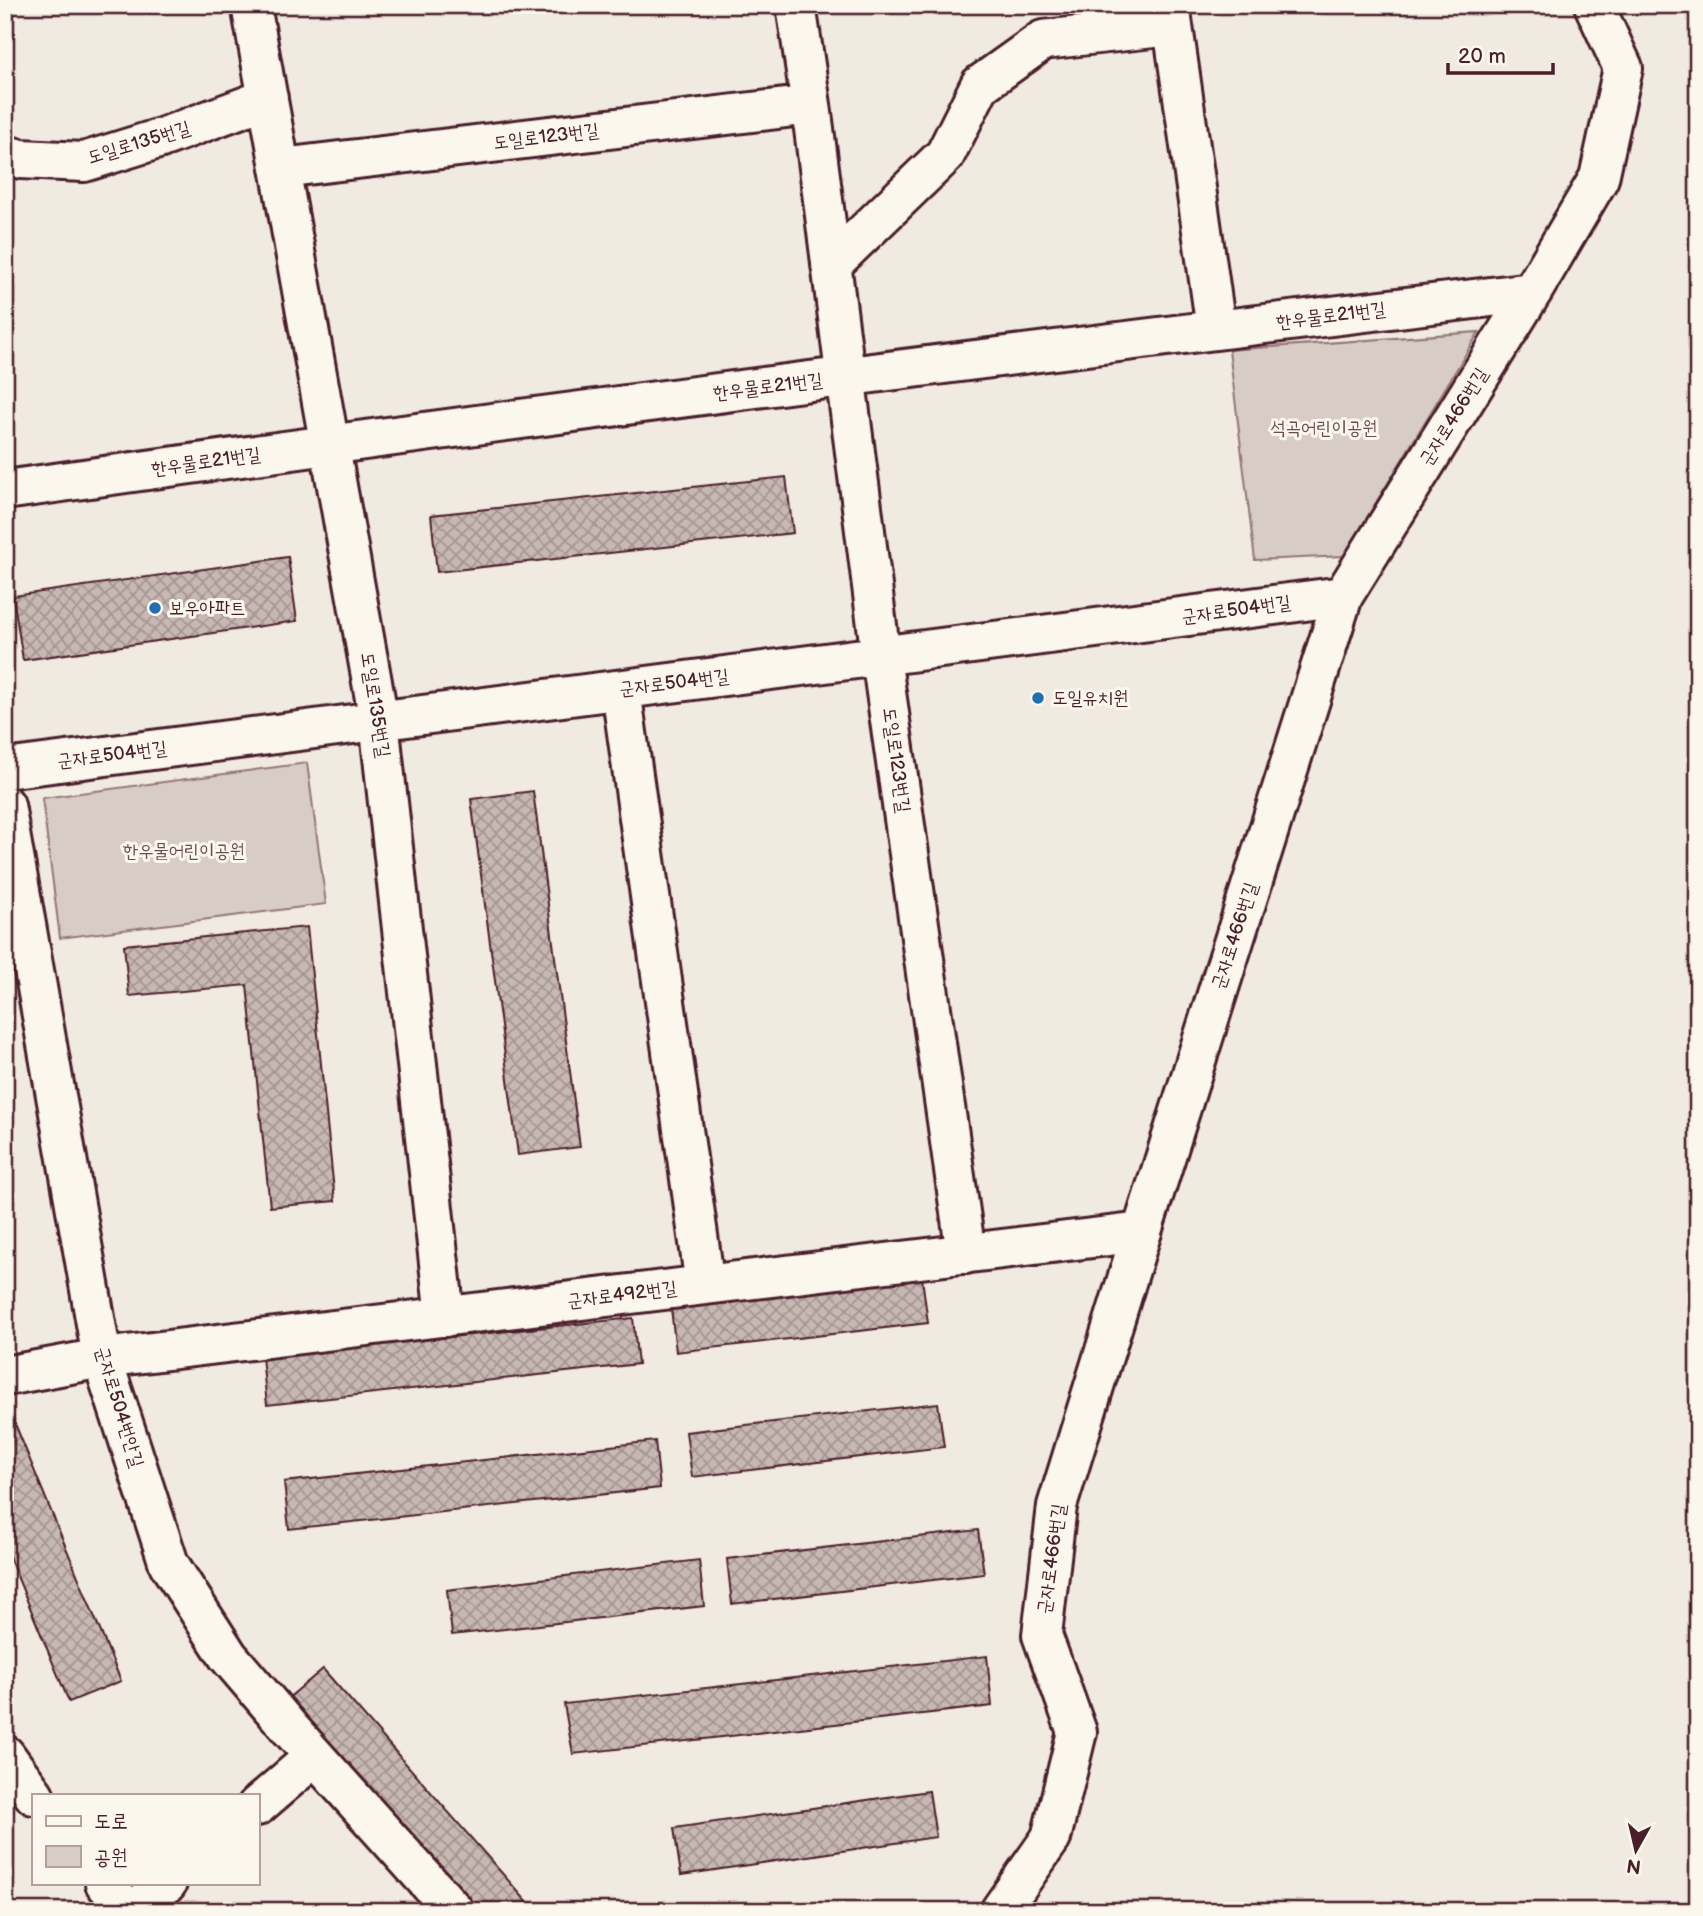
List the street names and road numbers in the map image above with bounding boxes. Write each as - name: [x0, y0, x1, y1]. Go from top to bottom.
- street label: 도일로135번길: [85, 116, 193, 170]
- street label: 도일로123번길: [492, 119, 600, 155]
- street label: 한우물로21번길: [1275, 298, 1387, 334]
- street label: 군자로466번길: [1415, 364, 1493, 470]
- street label: 한우물로21번길: [712, 369, 824, 405]
- street label: 한우물로21번길: [150, 443, 262, 481]
- street label: 군자로504번길: [1180, 591, 1292, 629]
- street label: 도일로135번길: [355, 651, 395, 759]
- street label: 군자로504번길: [618, 665, 730, 701]
- street label: 도일로123번길: [877, 706, 915, 814]
- street label: 군자로504번길: [56, 737, 168, 773]
- street label: 군자로466번길: [1207, 880, 1263, 992]
- street label: 군자로492번길: [566, 1277, 678, 1313]
- street label: 군자로504번안길: [90, 1344, 148, 1470]
- street label: 군자로466번길: [1033, 1502, 1071, 1616]

